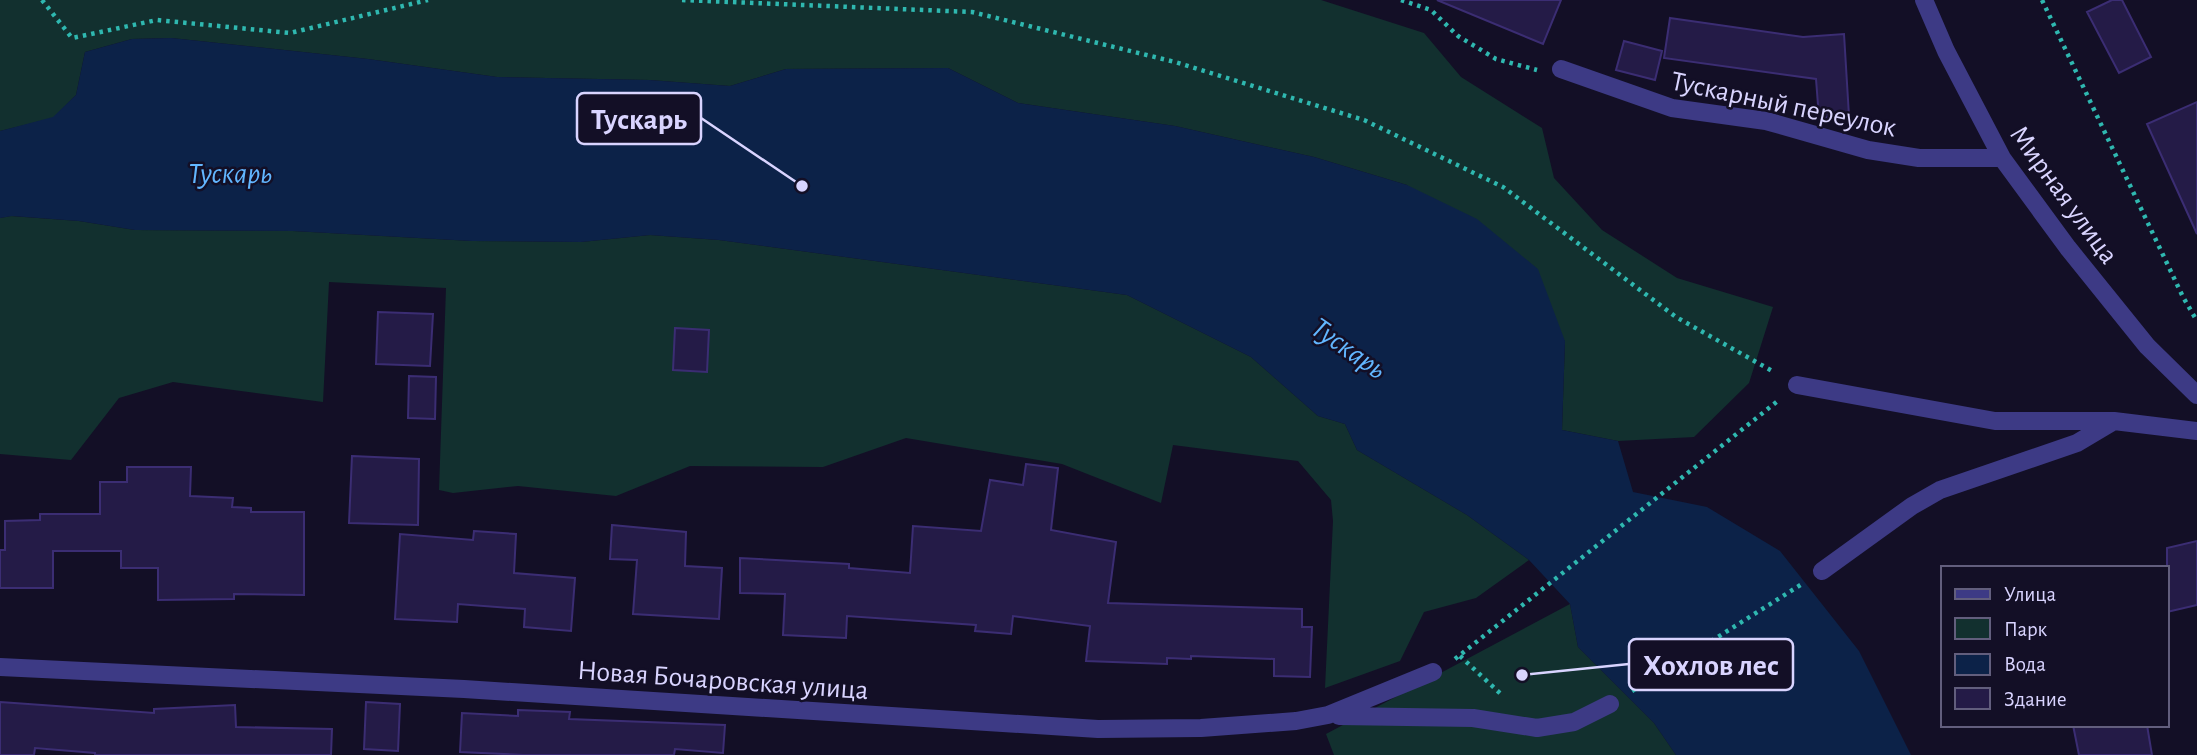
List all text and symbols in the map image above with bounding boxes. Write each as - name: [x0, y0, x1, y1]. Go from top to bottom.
- street label: Тускарный переулок: [1669, 67, 1899, 143]
- callout: Тускарь: [577, 93, 701, 144]
- text: Тускарь: [591, 105, 687, 135]
- street label: Мирная улица: [2004, 121, 2123, 270]
- water label: Тускарь: [188, 159, 272, 189]
- water label: Тускарь: [1305, 312, 1392, 385]
- legend: [1941, 566, 2169, 727]
- text: Улица: [2004, 584, 2057, 605]
- text: Парк: [2004, 619, 2048, 640]
- callout: Хохлов лес: [1629, 639, 1793, 690]
- text: Хохлов лес: [1643, 651, 1779, 681]
- text: Вода: [2004, 654, 2046, 675]
- street label: Новая Бочаровская улица: [576, 657, 870, 705]
- text: Здание: [2004, 689, 2067, 710]

